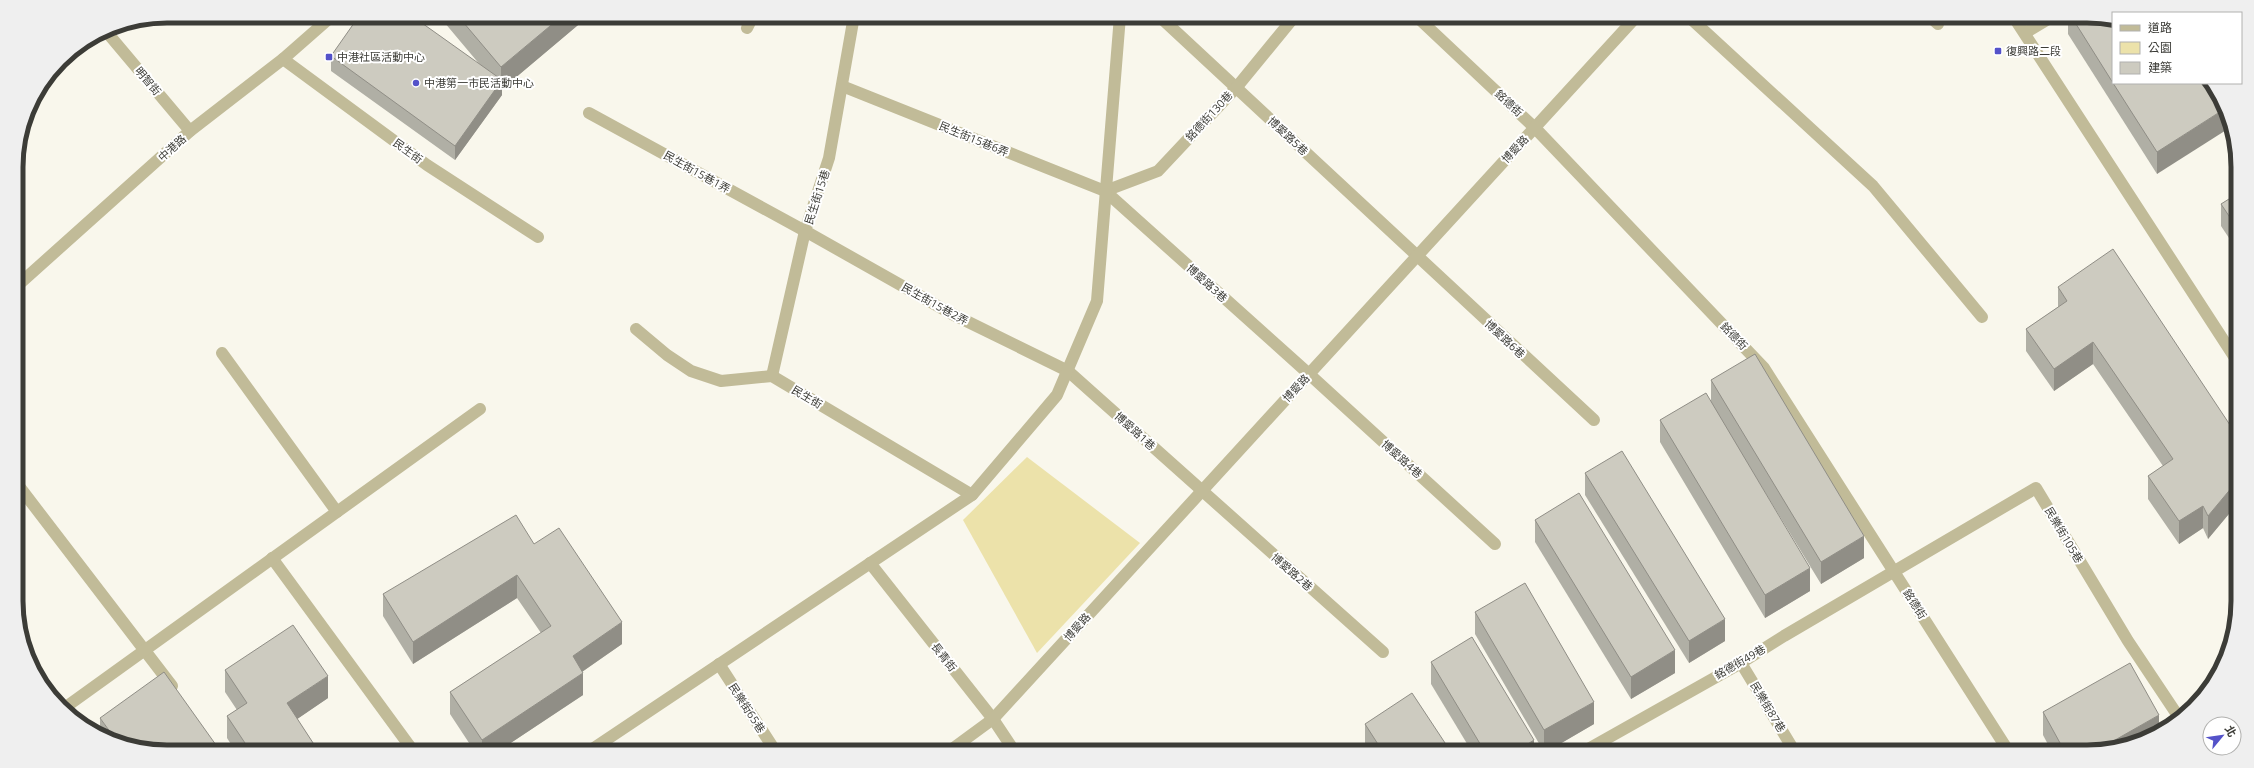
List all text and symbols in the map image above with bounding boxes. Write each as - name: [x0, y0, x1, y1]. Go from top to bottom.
- legend: [2112, 12, 2242, 84]
- text: 道路: [2148, 19, 2172, 36]
- text: 公園: [2148, 39, 2172, 56]
- place label: 復興路二段: [2006, 43, 2061, 58]
- marker: 復興路二段: [1993, 46, 2003, 56]
- place label: 中港社區活動中心: [337, 49, 425, 64]
- marker: 中港社區活動中心: [324, 52, 334, 62]
- text: 建築: [2148, 59, 2172, 76]
- street label: 明智街: [132, 63, 165, 98]
- place label: 中港第一市民活動中心: [424, 75, 534, 90]
- marker: 中港第一市民活動中心: [411, 78, 421, 88]
- street label: 銘德街: [1492, 86, 1527, 119]
- street label: 銘德街130巷: [1182, 88, 1236, 144]
- street label: 博愛路5巷: [1265, 113, 1312, 158]
- street label: 民生街15巷6弄: [937, 118, 1011, 159]
- street label: 中港路: [154, 131, 189, 164]
- street label: 博愛路: [1498, 131, 1531, 166]
- street label: 民生街: [391, 135, 426, 166]
- street label: 民生街15巷1弄: [661, 147, 733, 196]
- street label: 民生街15巷: [801, 168, 832, 226]
- street label: 博愛路3巷: [1184, 260, 1231, 305]
- street label: 民生街15巷2弄: [899, 279, 971, 328]
- street label: 博愛路6巷: [1482, 316, 1529, 361]
- street label: 銘德街: [1718, 319, 1751, 353]
- street label: 博愛路: [1279, 370, 1312, 405]
- street label: 民生街: [789, 382, 825, 411]
- street label: 博愛路1巷: [1112, 408, 1159, 453]
- street label: 博愛路4巷: [1379, 436, 1426, 481]
- street label: 民樂街105巷: [2042, 504, 2087, 566]
- street label: 博愛路2巷: [1268, 549, 1316, 594]
- street label: 銘德街: [1900, 586, 1931, 622]
- street label: 博愛路: [1060, 609, 1093, 644]
- street label: 長青街: [928, 639, 960, 674]
- street label: 銘德街49巷: [1711, 641, 1768, 682]
- street label: 民樂街87巷: [1747, 679, 1789, 735]
- street label: 民樂街65巷: [726, 680, 769, 736]
- north arrow: [2202, 716, 2242, 756]
- text: 北: [2222, 722, 2240, 739]

